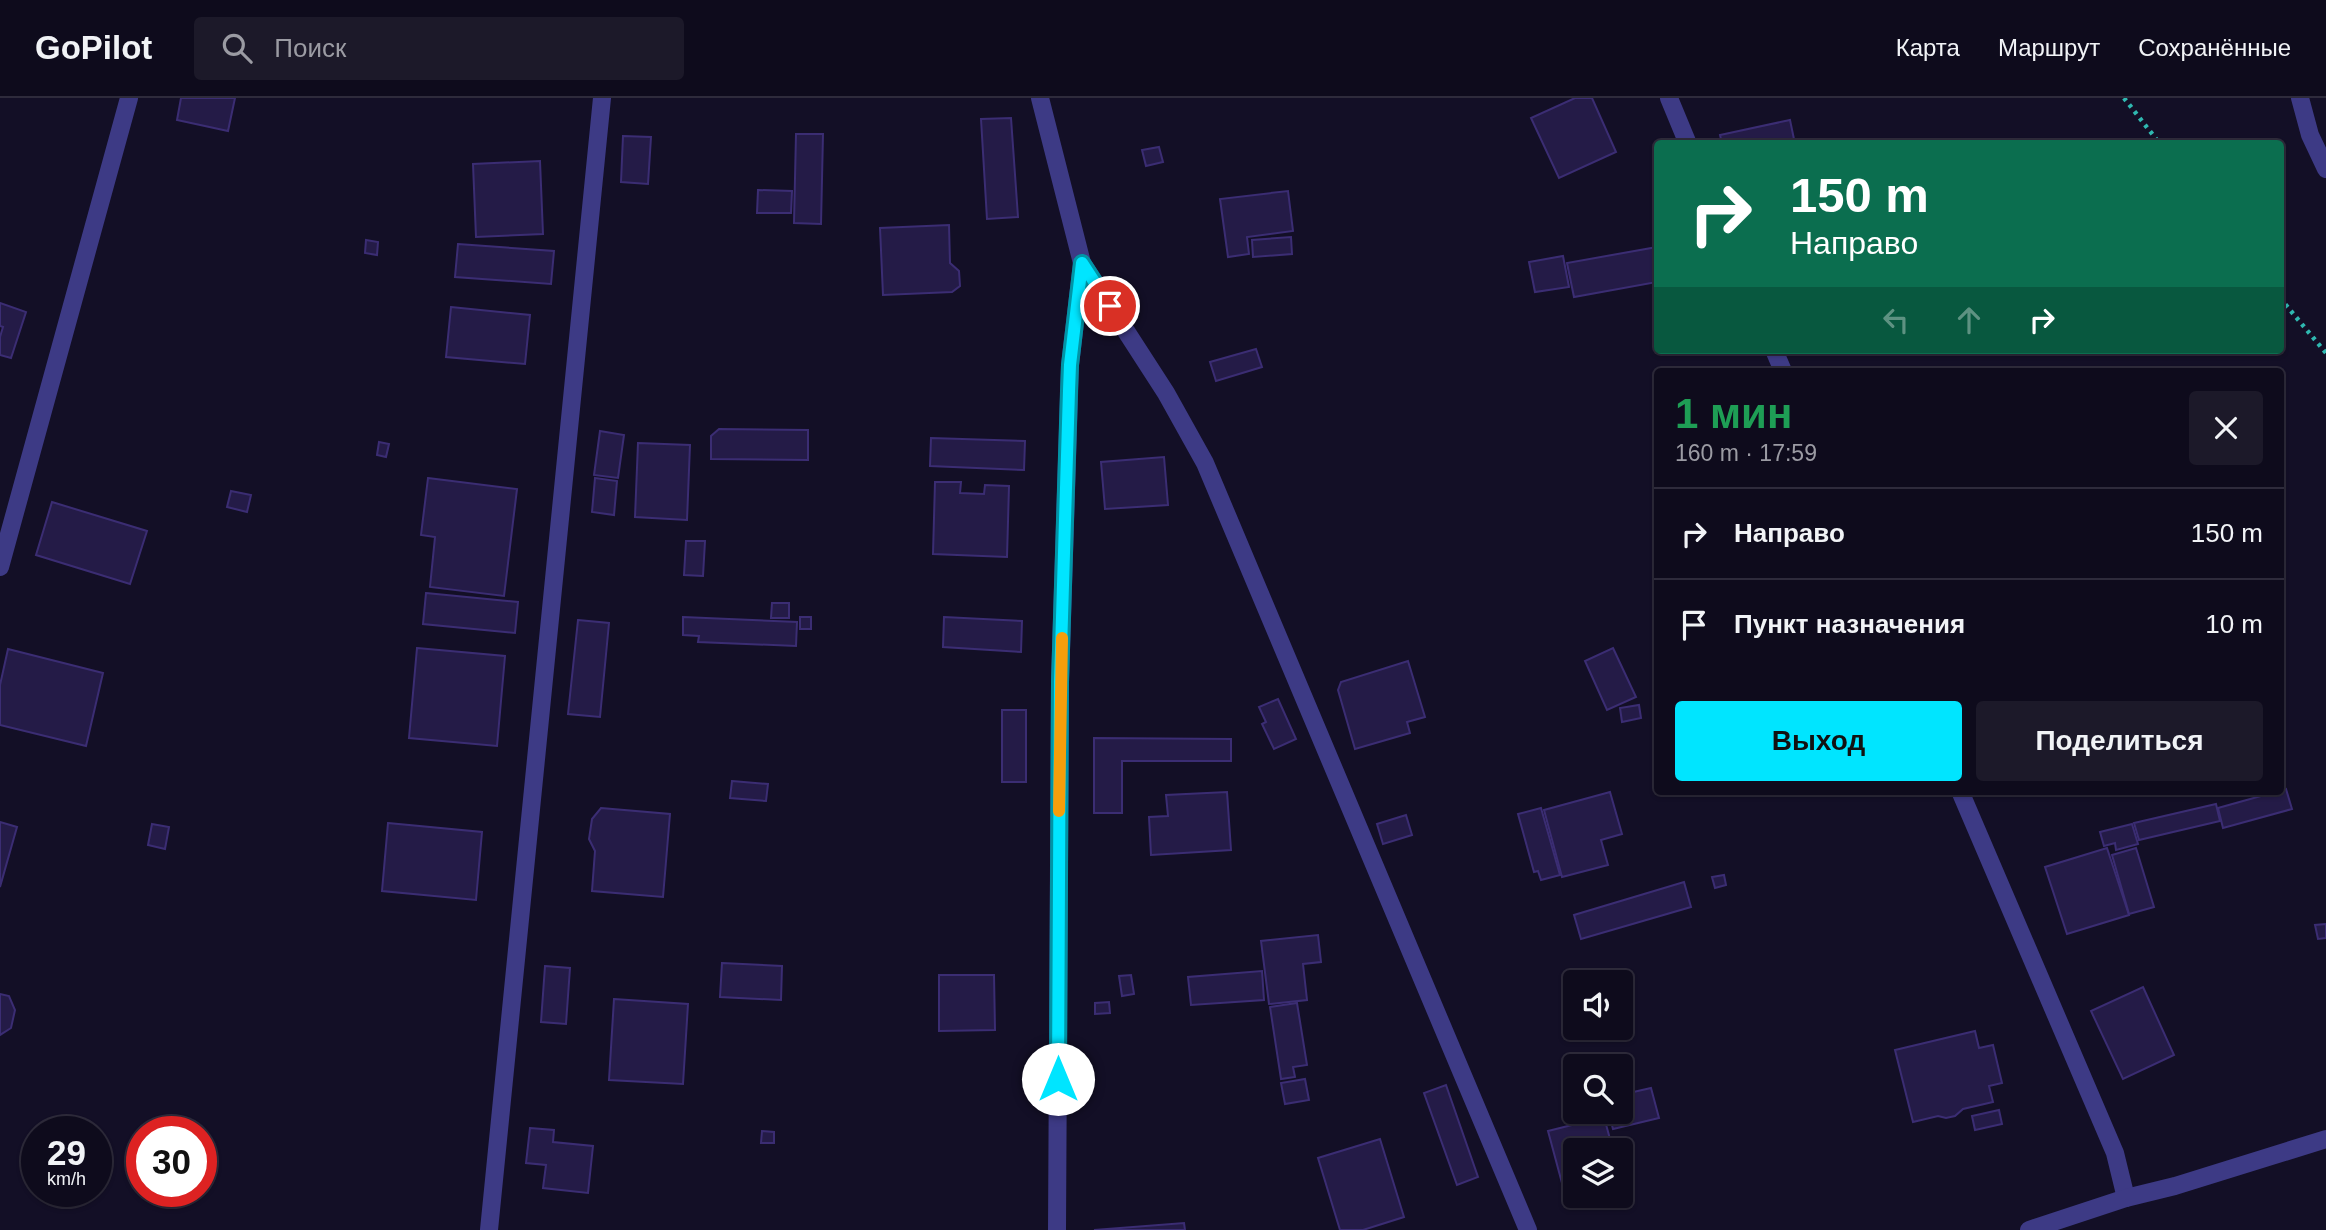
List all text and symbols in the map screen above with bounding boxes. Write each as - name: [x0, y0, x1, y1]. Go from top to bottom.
- search box: [194, 17, 684, 80]
- text: GoPilot: [35, 29, 152, 66]
- icon: search: [218, 29, 256, 67]
- text: Поиск: [274, 33, 346, 63]
- text: Карта: [1896, 34, 1960, 61]
- text: Маршрут: [1998, 34, 2100, 61]
- text: Сохранённые: [2138, 34, 2291, 61]
- icon: right: [1675, 168, 1766, 259]
- text: 150 m: [1790, 168, 1929, 222]
- text: Направо: [1790, 225, 1918, 261]
- pin: [1080, 276, 1140, 336]
- icon: arrive: [1091, 287, 1129, 325]
- icon: left: [1877, 301, 1915, 339]
- icon: ahead: [1950, 301, 1988, 339]
- icon: right: [2023, 301, 2061, 339]
- text: 1 мин: [1675, 390, 1792, 437]
- button: close: [2189, 391, 2263, 465]
- text: 160 m · 17:59: [1675, 440, 1817, 466]
- icon: right: [1675, 515, 1713, 553]
- text: Направо: [1734, 518, 1845, 548]
- text: 150 m: [2191, 518, 2263, 548]
- icon: arrive: [1675, 606, 1713, 644]
- text: Пункт назначения: [1734, 609, 1965, 639]
- text: 10 m: [2205, 609, 2263, 639]
- button: Выход: [1675, 701, 1962, 781]
- button: Поделиться: [1976, 701, 2263, 781]
- map controls: [1563, 970, 1633, 1208]
- button: sound: [1563, 970, 1633, 1040]
- position arrow: [1021, 1042, 1095, 1116]
- button: search: [1563, 1054, 1633, 1124]
- speed limit sign: 30: [126, 1116, 217, 1207]
- text: 29: [47, 1133, 86, 1172]
- button: layers: [1563, 1138, 1633, 1208]
- text: km/h: [47, 1169, 86, 1189]

